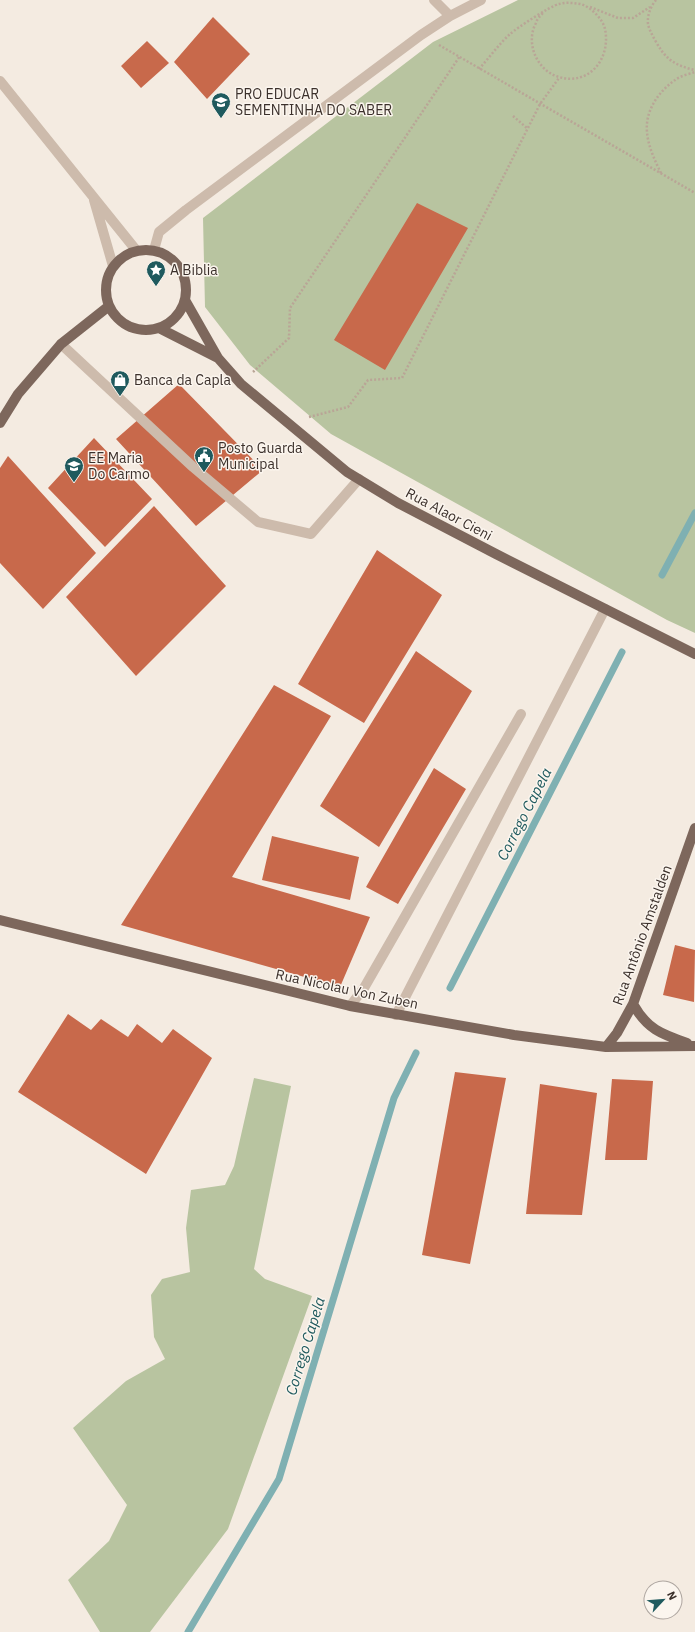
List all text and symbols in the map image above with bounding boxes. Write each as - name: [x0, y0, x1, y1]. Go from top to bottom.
- place label: PRO EDUCAR SEMENTINHA DO SABER: [235, 85, 392, 119]
- school or university icon: PRO EDUCAR SEMENTINHA DO SABER: [210, 91, 232, 119]
- place icon: A Biblia: [145, 259, 167, 287]
- place label: A Biblia: [170, 261, 218, 279]
- shop icon: Banca da Capla: [109, 369, 131, 397]
- place label: Banca da Capla: [134, 371, 231, 389]
- place label: Posto Guarda Municipal: [218, 439, 303, 473]
- public building icon: Posto Guarda Municipal: [193, 445, 215, 473]
- place label: EE Maria Do Carmo: [88, 449, 150, 483]
- school or university icon: EE Maria Do Carmo: [63, 455, 85, 483]
- street label: Rua Alaor Cieni: [403, 484, 495, 544]
- water label: Corrego Capela: [492, 764, 556, 864]
- street label: Rua Antônio Amstalden: [608, 862, 676, 1008]
- street label: Rua Nicolau Von Zuben: [274, 965, 420, 1013]
- water label: Corrego Capela: [281, 1294, 329, 1397]
- north arrow: [643, 1580, 683, 1620]
- text: N: [664, 1589, 680, 1602]

